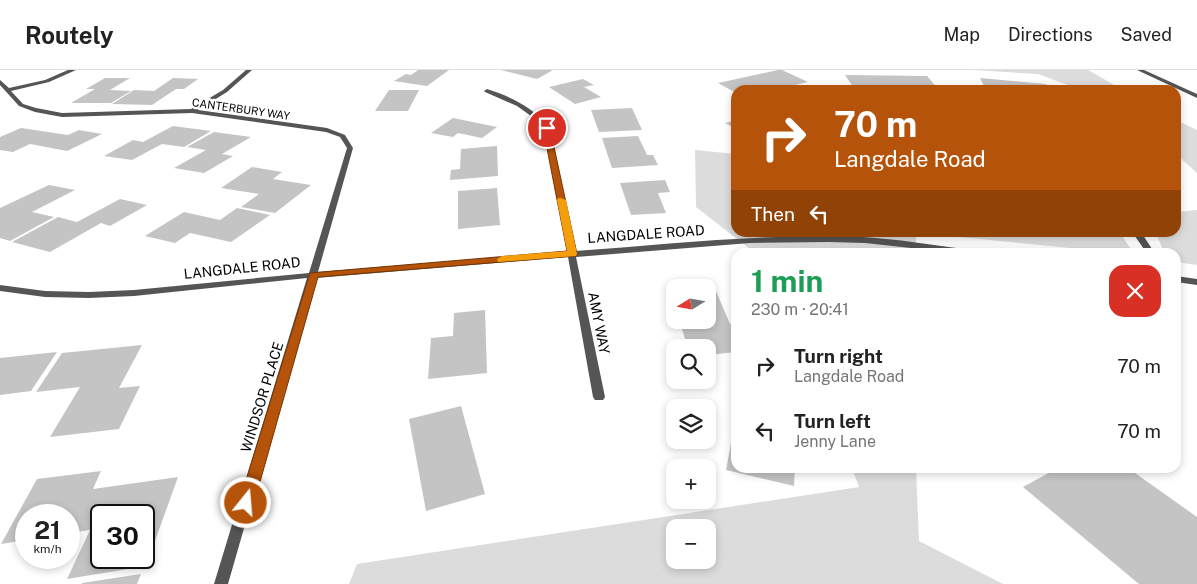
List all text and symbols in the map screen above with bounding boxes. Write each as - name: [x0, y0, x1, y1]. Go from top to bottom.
- text: Routely: [25, 21, 114, 49]
- text: Map: [943, 24, 980, 45]
- text: Directions: [1008, 24, 1093, 45]
- text: Saved: [1121, 24, 1172, 45]
- street label: CANTERBURY WAY: [191, 96, 291, 122]
- text: 70 m: [834, 104, 917, 145]
- icon: right: [751, 105, 816, 170]
- pin: [526, 107, 568, 149]
- icon: arrive: [533, 114, 561, 142]
- text: Langdale Road: [834, 146, 986, 172]
- icon: left: [805, 200, 833, 228]
- text: Then: [751, 203, 795, 225]
- street label: LANGDALE ROAD: [587, 222, 705, 246]
- street label: LANGDALE ROAD: [183, 254, 301, 282]
- text: 1 min: [751, 263, 823, 299]
- button: close: [1109, 265, 1161, 317]
- north arrow: [666, 279, 716, 329]
- map controls: [666, 279, 716, 569]
- street label: AMY WAY: [585, 291, 613, 356]
- text: 230 m · 20:41: [751, 300, 849, 319]
- button: search: [666, 339, 716, 389]
- street label: WINDSOR PLACE: [238, 340, 286, 454]
- text: Turn right: [794, 345, 883, 367]
- icon: right: [751, 352, 779, 380]
- text: 70 m: [1117, 355, 1161, 377]
- text: Langdale Road: [794, 367, 904, 386]
- button: layers: [666, 399, 716, 449]
- text: Turn left: [794, 410, 871, 432]
- icon: left: [751, 417, 779, 445]
- text: 70 m: [1117, 420, 1161, 442]
- text: Jenny Lane: [794, 432, 876, 451]
- button: +: [666, 459, 716, 509]
- position arrow: [219, 476, 271, 528]
- speed limit sign: 30: [90, 504, 155, 569]
- text: 21: [34, 515, 61, 545]
- button: −: [666, 519, 716, 569]
- text: km/h: [33, 542, 62, 556]

